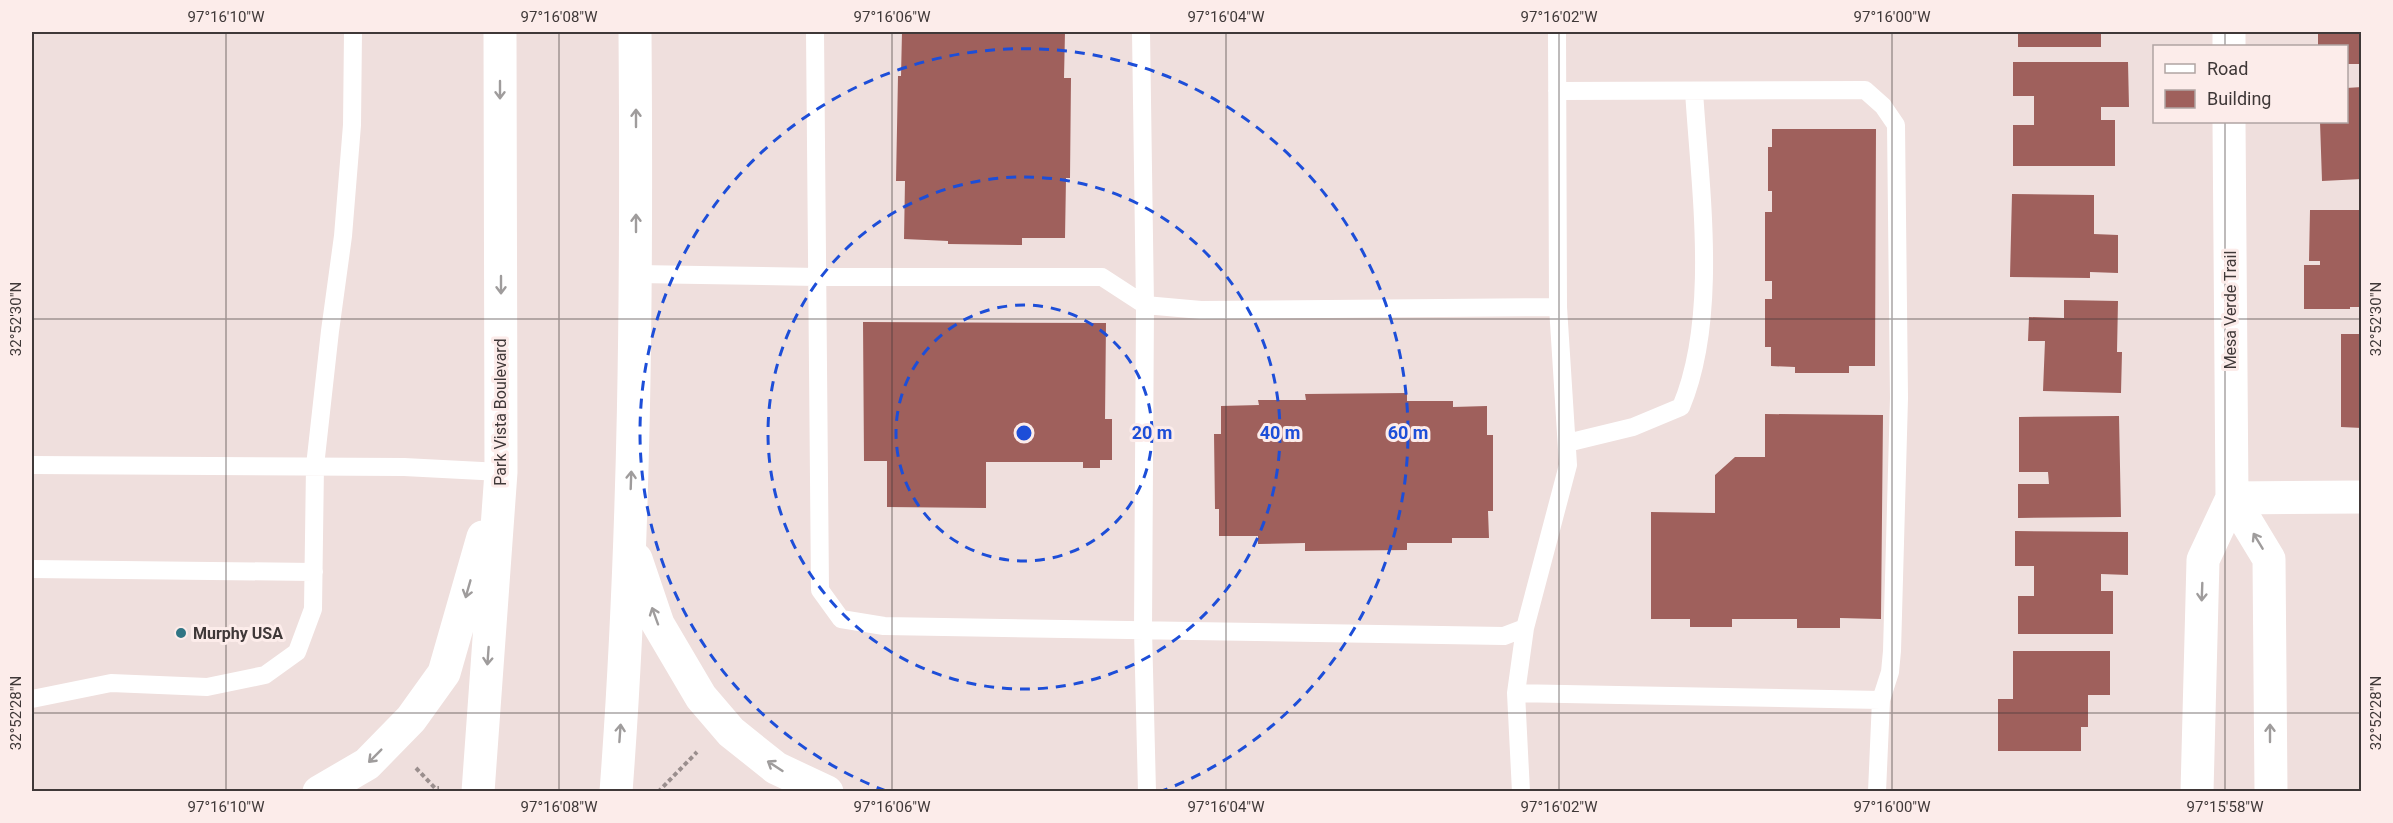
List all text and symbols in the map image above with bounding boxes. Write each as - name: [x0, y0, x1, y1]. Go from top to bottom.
- text: 97°16'10"W: [188, 8, 264, 26]
- text: 97°16'08"W: [521, 8, 597, 26]
- text: 97°16'06"W: [854, 8, 930, 26]
- text: 97°16'04"W: [1188, 8, 1264, 26]
- text: 97°16'02"W: [1521, 8, 1597, 26]
- text: 97°16'00"W: [1854, 8, 1930, 26]
- legend: [2153, 45, 2348, 123]
- text: Road: [2207, 58, 2248, 79]
- one-way arrow: [494, 79, 506, 99]
- text: Building: [2207, 88, 2271, 109]
- one-way arrow: [630, 109, 642, 129]
- one-way arrow: [630, 213, 642, 233]
- street label: Mesa Verde Trail: [2221, 251, 2240, 369]
- one-way arrow: [495, 274, 507, 294]
- text: 32°52'30"N: [7, 282, 25, 356]
- text: 32°52'30"N: [2367, 282, 2385, 356]
- street label: Park Vista Boulevard: [491, 338, 510, 486]
- text: 20 m: [1132, 422, 1172, 443]
- text: 40 m: [1260, 422, 1300, 443]
- text: 60 m: [1388, 422, 1428, 443]
- centre of rings: [1014, 423, 1034, 443]
- one-way arrow: [625, 471, 636, 491]
- one-way arrow: [2251, 533, 2263, 550]
- one-way arrow: [462, 579, 473, 598]
- one-way arrow: [2196, 581, 2208, 601]
- one-way arrow: [649, 607, 660, 626]
- place label: Murphy USA: [193, 624, 283, 643]
- marker: Murphy USA: [174, 626, 188, 640]
- one-way arrow: [482, 646, 493, 666]
- text: 32°52'28"N: [7, 676, 25, 750]
- text: 32°52'28"N: [2367, 676, 2385, 750]
- one-way arrow: [615, 724, 626, 744]
- one-way arrow: [2264, 724, 2276, 744]
- one-way arrow: [368, 748, 383, 763]
- one-way arrow: [767, 759, 784, 771]
- text: 97°16'10"W: [188, 798, 264, 816]
- text: 97°16'08"W: [521, 798, 597, 816]
- text: 97°16'06"W: [854, 798, 930, 816]
- text: 97°16'04"W: [1188, 798, 1264, 816]
- text: 97°16'02"W: [1521, 798, 1597, 816]
- text: 97°16'00"W: [1854, 798, 1930, 816]
- text: 97°15'58"W: [2187, 798, 2263, 816]

